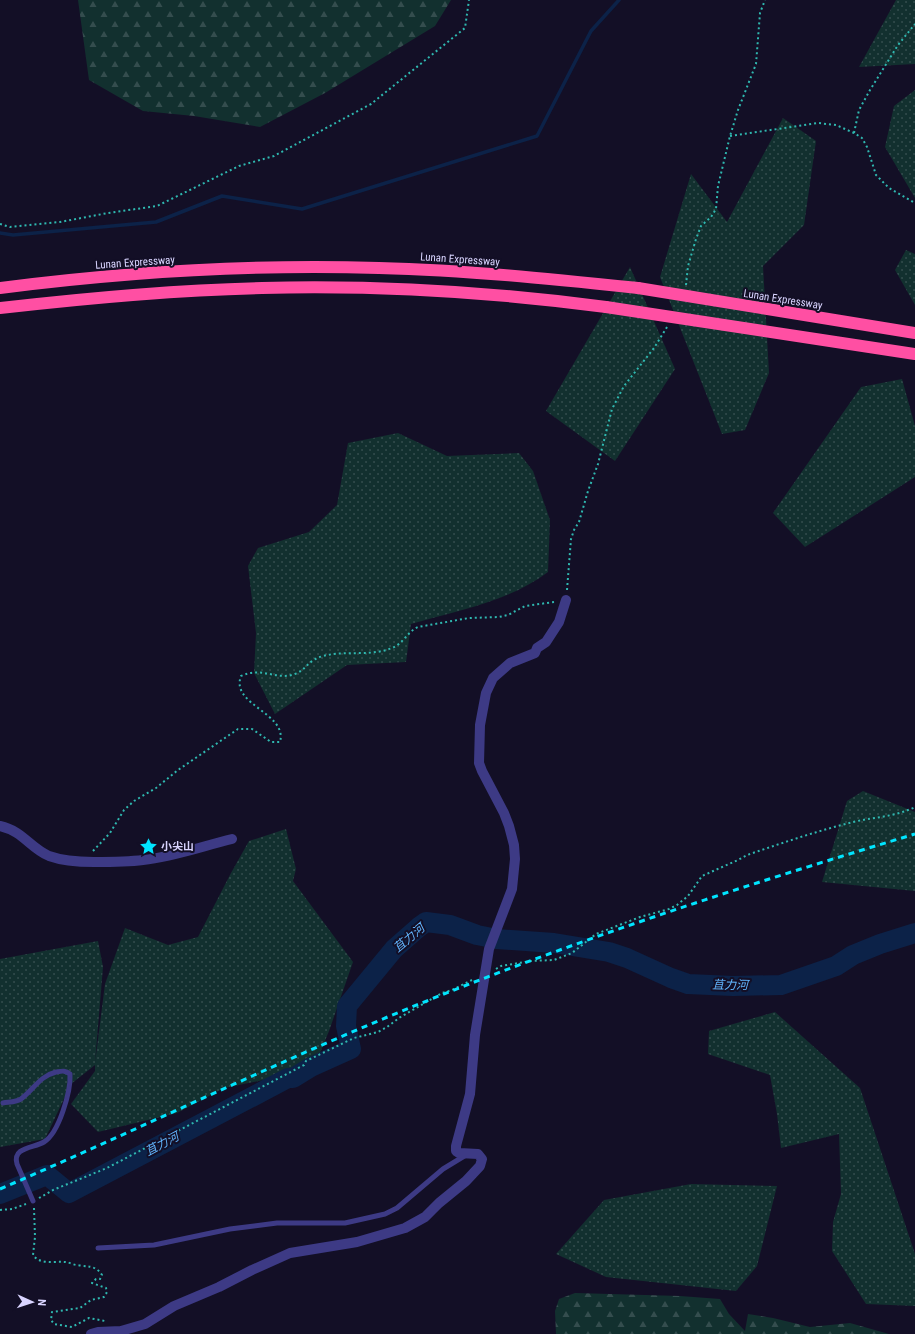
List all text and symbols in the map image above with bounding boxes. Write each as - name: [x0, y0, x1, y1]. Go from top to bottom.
- street label: Lunan Expressway: [420, 250, 501, 269]
- street label: Lunan Expressway: [95, 253, 176, 272]
- street label: Lunan Expressway: [742, 287, 824, 312]
- place icon: 小尖山: [138, 836, 158, 856]
- place label: 小尖山: [161, 840, 194, 853]
- water label: 苴力河: [391, 920, 429, 955]
- water label: 苴力河: [712, 978, 750, 992]
- water label: 苴力河: [143, 1128, 183, 1159]
- north arrow: [12, 1282, 52, 1322]
- text: N: [35, 1299, 48, 1306]

